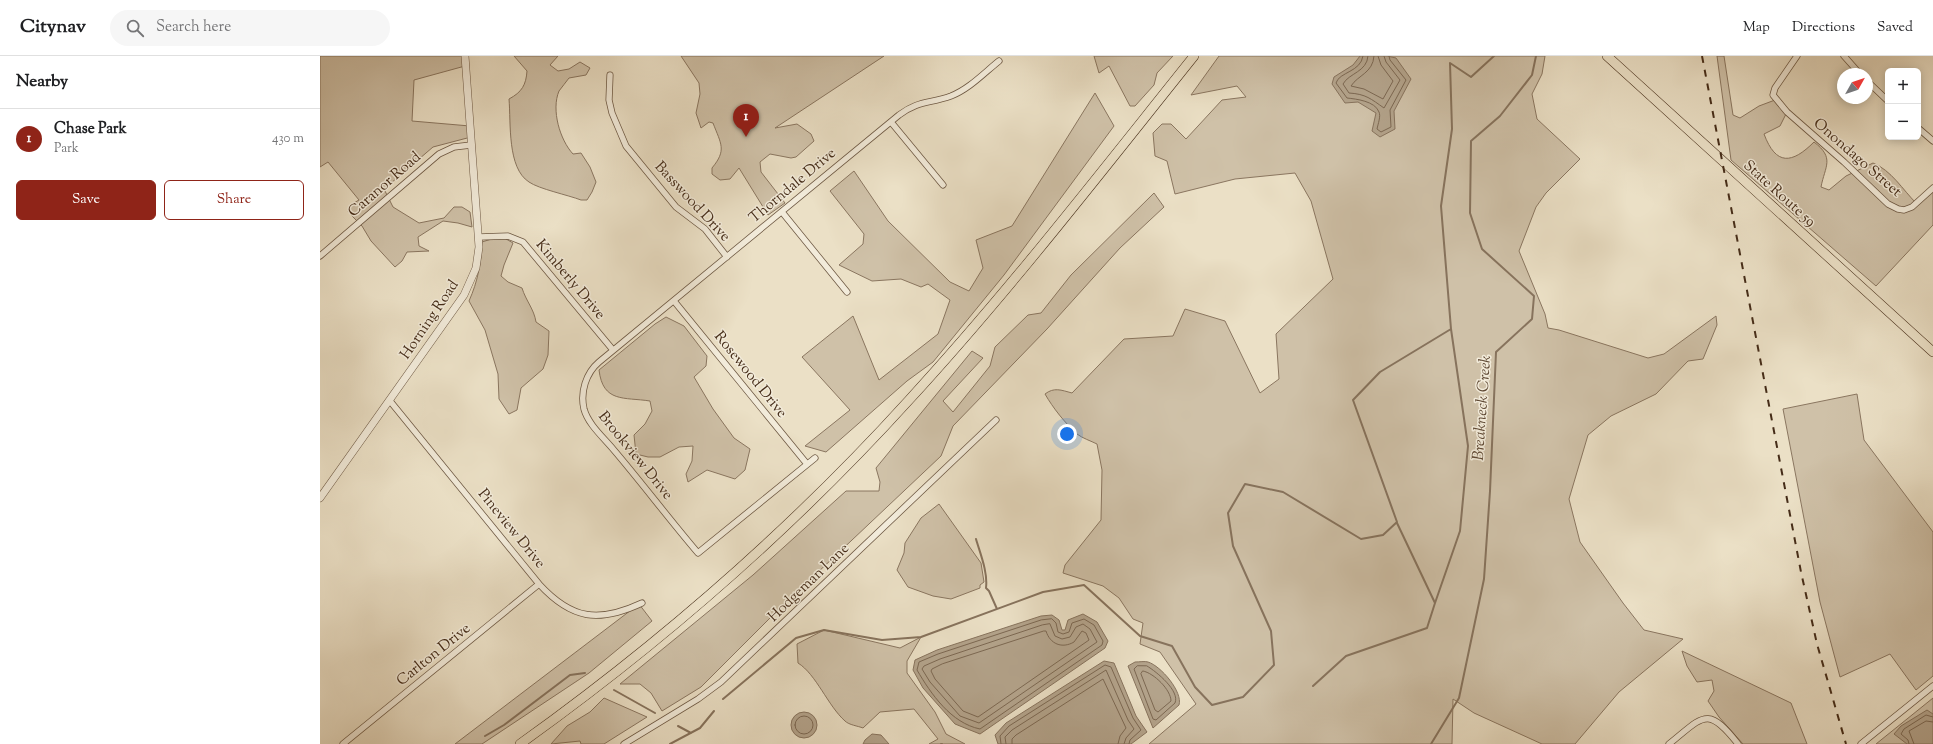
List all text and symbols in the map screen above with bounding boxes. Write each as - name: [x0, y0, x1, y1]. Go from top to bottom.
- search box: [110, 10, 390, 46]
- text: Citynav: [20, 14, 86, 41]
- icon: search: [124, 17, 146, 39]
- text: Search here: [156, 17, 231, 38]
- text: Map: [1743, 18, 1770, 38]
- text: Directions: [1792, 18, 1855, 38]
- text: Saved: [1877, 18, 1913, 38]
- north arrow: [1837, 68, 1873, 104]
- map controls: [1885, 68, 1921, 140]
- button: +: [1885, 68, 1921, 104]
- text: Nearby: [16, 70, 68, 94]
- pin: 1: [733, 104, 759, 137]
- button: −: [1885, 104, 1921, 140]
- street label: Onondago Street: [1808, 114, 1906, 202]
- text: Chase Park: [54, 119, 127, 140]
- text: 1: [27, 130, 31, 148]
- text: 430 m: [272, 130, 304, 148]
- text: Park: [54, 140, 79, 158]
- street label: Thorndale Drive: [745, 143, 841, 229]
- street label: Caranor Road: [344, 147, 426, 223]
- street label: State Route 59: [1738, 156, 1820, 232]
- street label: Basswood Drive: [649, 157, 735, 247]
- button: Save: [16, 180, 156, 220]
- button: Share: [164, 180, 304, 220]
- street label: Kimberly Drive: [530, 235, 610, 325]
- street label: Horning Road: [396, 276, 465, 364]
- street label: Rosewood Drive: [708, 327, 792, 423]
- water label: Breakneck Creek: [1468, 355, 1498, 461]
- street label: Brookview Drive: [593, 407, 677, 505]
- your location: [1057, 424, 1077, 444]
- street label: Pineview Drive: [472, 485, 550, 573]
- street label: Hodgeman Lane: [764, 539, 854, 627]
- street label: Carlton Drive: [393, 619, 475, 691]

